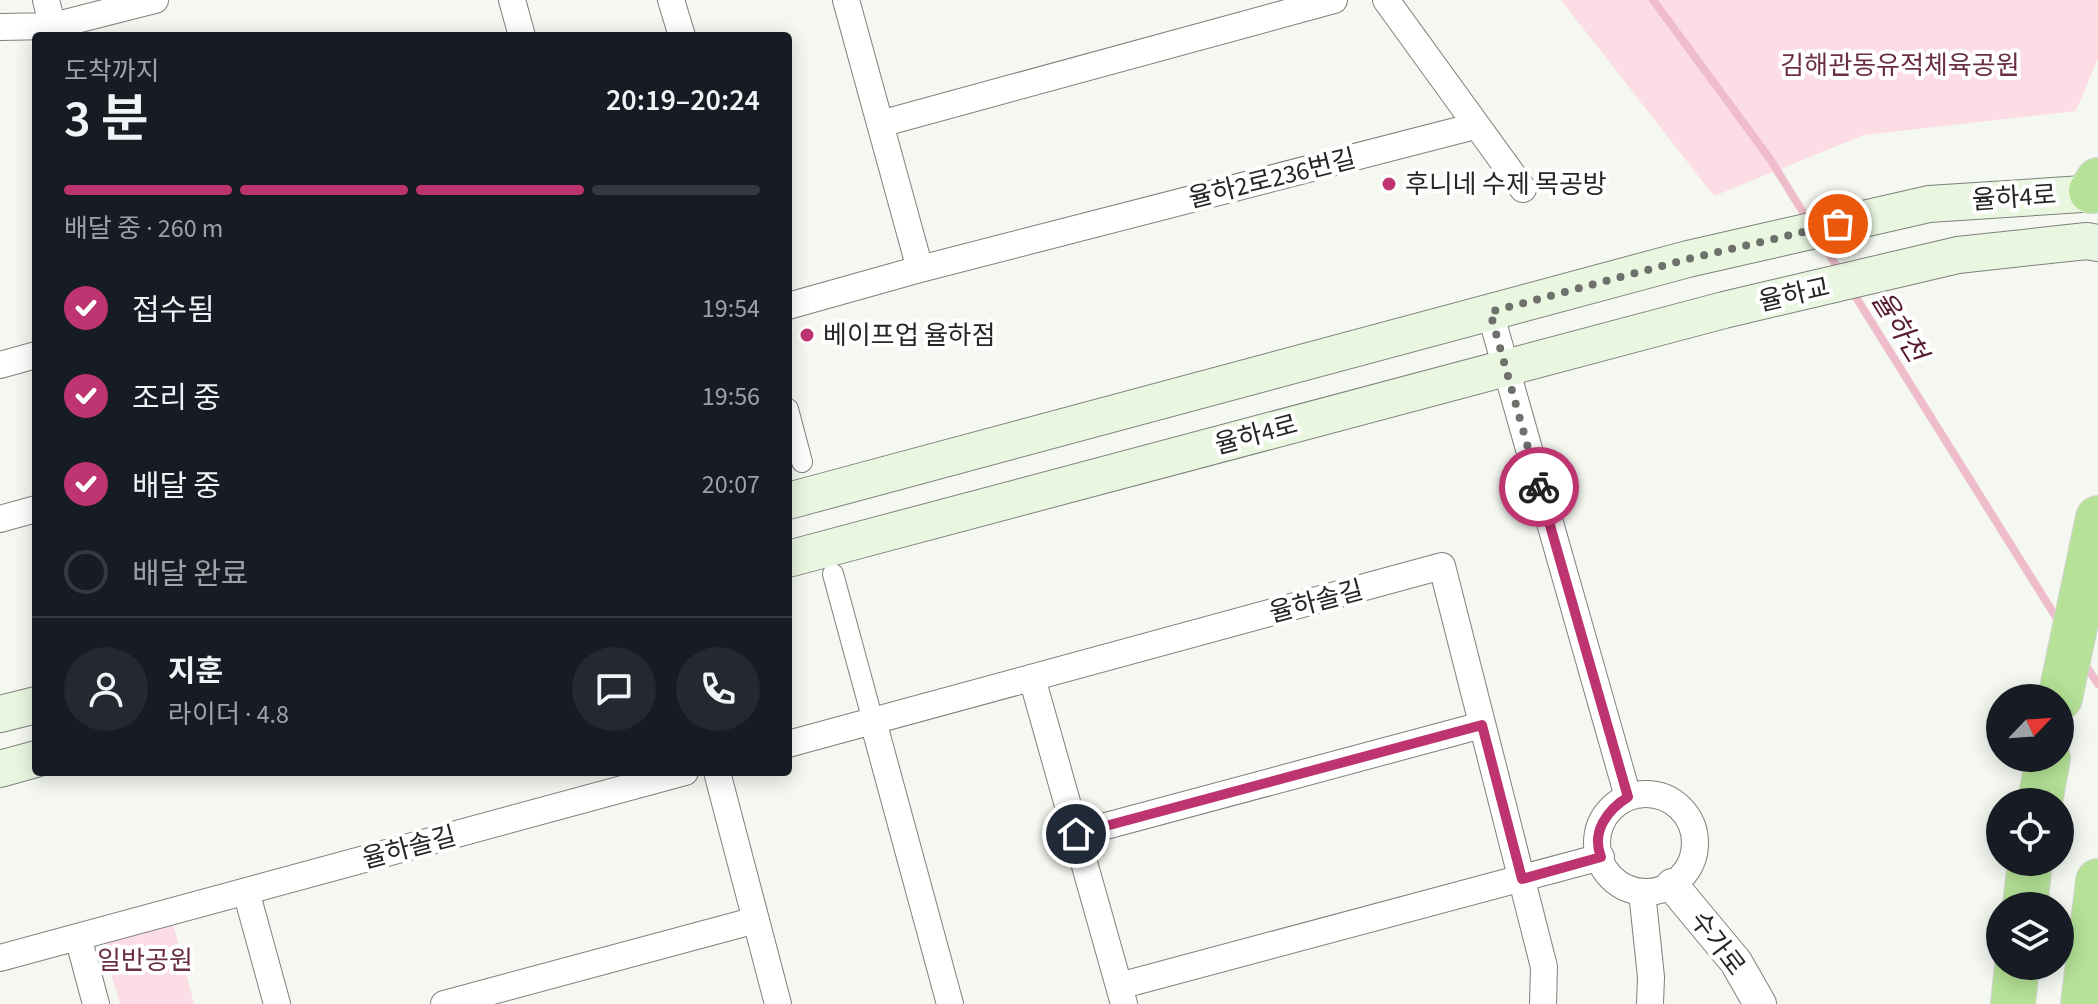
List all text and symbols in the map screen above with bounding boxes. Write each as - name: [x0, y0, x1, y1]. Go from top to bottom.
- park label: 김해관동유적체육공원: [1780, 47, 2020, 84]
- text: 도착까지: [64, 53, 160, 90]
- text: 20:19–20:24: [606, 79, 760, 122]
- text: 3 분: [64, 83, 149, 157]
- street label: 율하2로236번길: [1185, 140, 1360, 217]
- place label: 후니네 수제 목공방: [1405, 166, 1607, 203]
- marker: 후니네 수제 목공방: [1380, 175, 1398, 193]
- street label: 율하4로: [1971, 176, 2058, 219]
- pin: [1804, 190, 1872, 258]
- icon: bag: [1816, 202, 1860, 246]
- text: 배달 중 · 260 m: [64, 210, 223, 247]
- street label: 율하교: [1755, 268, 1833, 321]
- water label: 율하천: [1862, 283, 1938, 373]
- icon: check: [64, 286, 108, 330]
- text: 접수됨: [132, 289, 215, 332]
- text: 19:54: [702, 290, 760, 327]
- place label: 베이프업 율하점: [823, 317, 996, 354]
- marker: 베이프업 율하점: [798, 326, 816, 344]
- icon: check: [64, 374, 108, 418]
- text: 조리 중: [132, 377, 221, 420]
- text: 19:56: [702, 378, 760, 415]
- street label: 율하4로: [1210, 406, 1302, 463]
- courier: [1499, 447, 1579, 527]
- icon: check: [64, 462, 108, 506]
- text: 배달 중: [132, 465, 221, 508]
- icon: bike: [1517, 465, 1561, 509]
- text: 20:07: [702, 466, 760, 503]
- text: 배달 완료: [132, 553, 248, 596]
- street label: 율하솔길: [1265, 571, 1367, 632]
- button: person: [64, 647, 148, 731]
- button: chat: [572, 647, 656, 731]
- button: phone: [676, 647, 760, 731]
- text: 지훈: [168, 650, 223, 693]
- north arrow: [1986, 684, 2074, 772]
- map controls: [1986, 684, 2074, 980]
- text: 라이더 · 4.8: [168, 696, 289, 733]
- button: locate: [1986, 788, 2074, 876]
- pin: [1042, 800, 1110, 868]
- icon: home: [1054, 812, 1098, 856]
- street label: 율하솔길: [358, 817, 460, 878]
- button: layers: [1986, 892, 2074, 980]
- street label: 수가로: [1681, 904, 1754, 983]
- park label: 일반공원: [97, 942, 193, 979]

